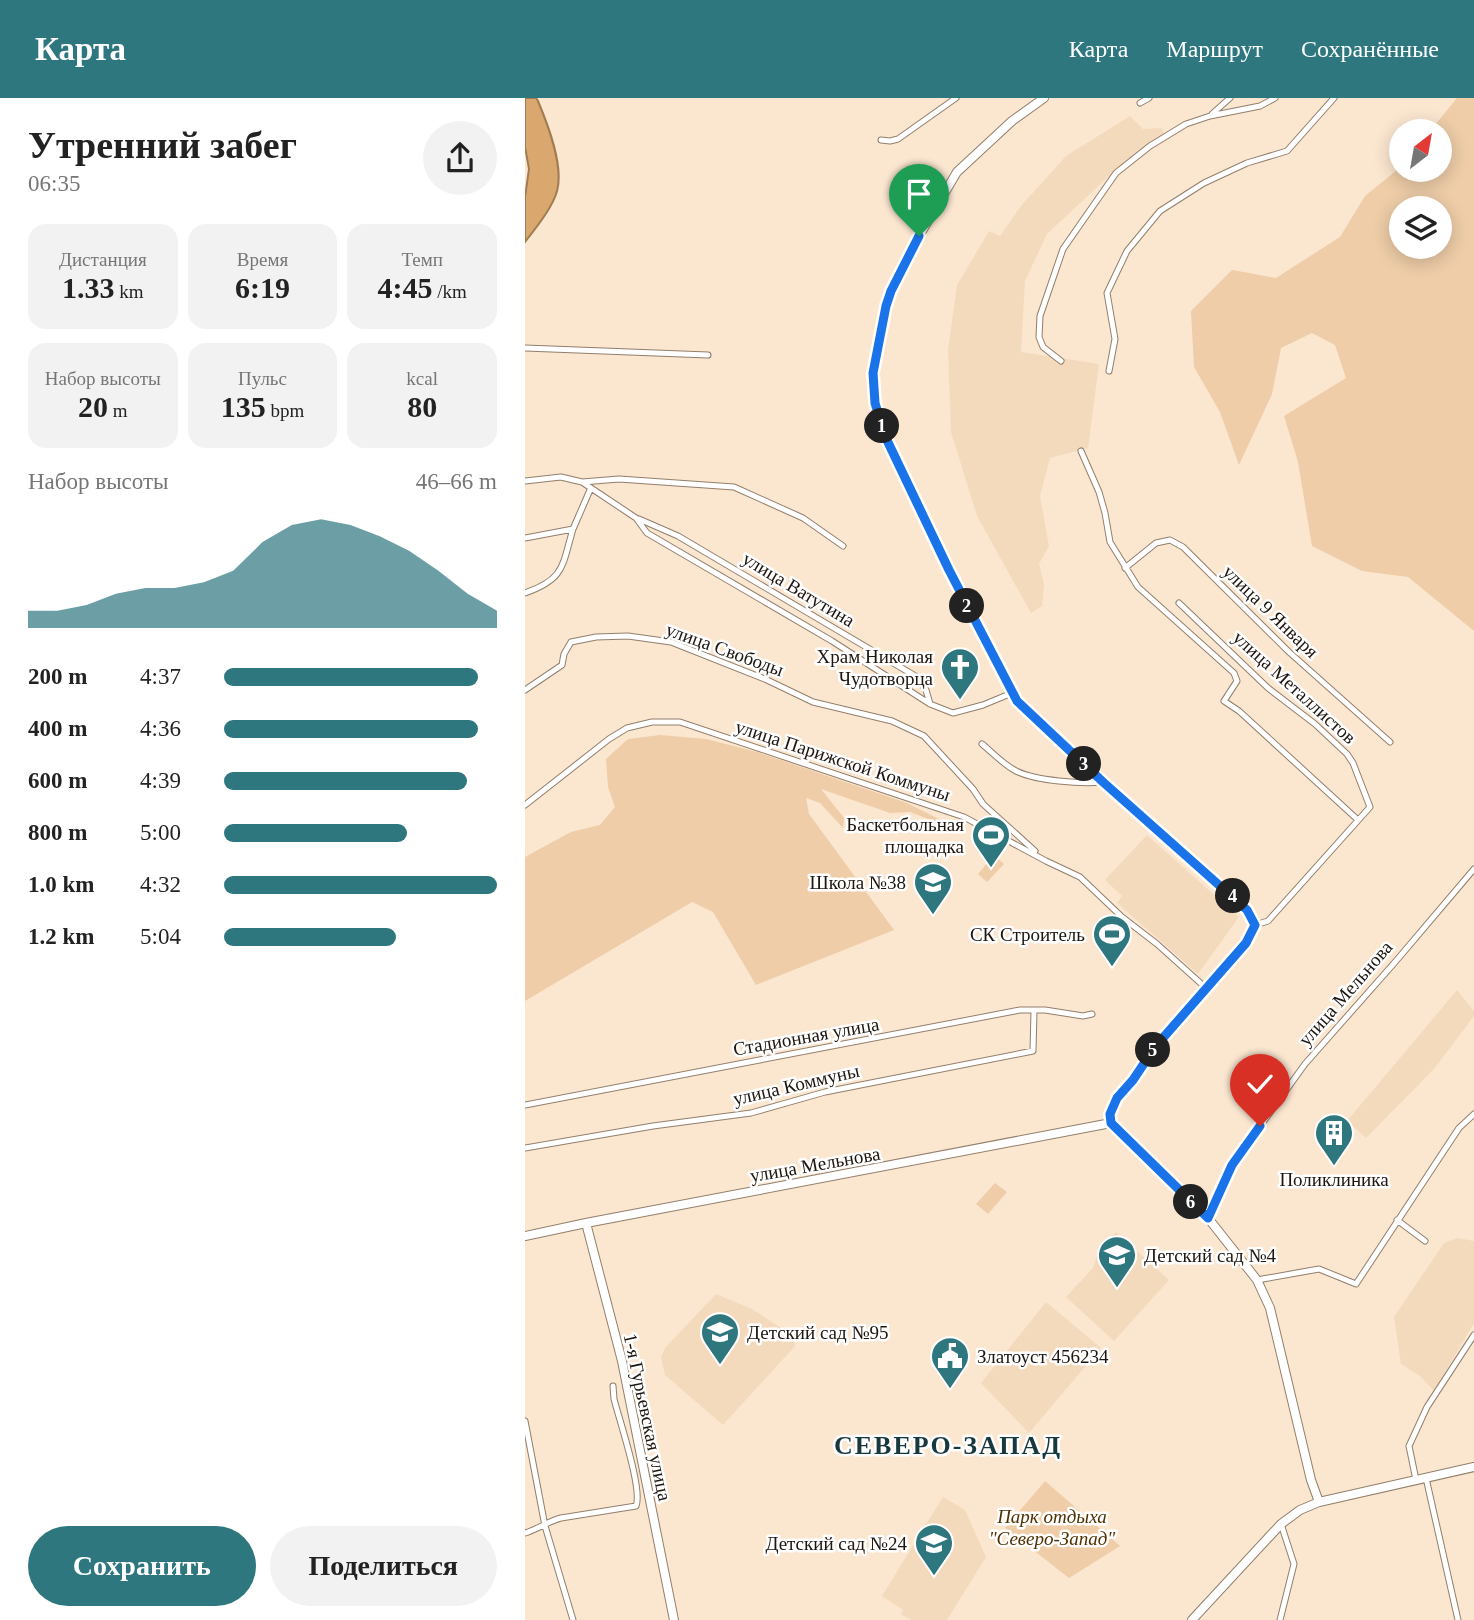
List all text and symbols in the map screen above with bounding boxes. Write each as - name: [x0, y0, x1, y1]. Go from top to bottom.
- text: Карта: [35, 31, 126, 67]
- text: Карта: [1069, 36, 1128, 62]
- text: Маршрут: [1166, 36, 1263, 62]
- text: Сохранённые: [1301, 36, 1439, 62]
- north arrow: [1389, 119, 1453, 182]
- map controls: [1389, 119, 1452, 259]
- button: share: [423, 121, 497, 195]
- text: Утренний забег: [28, 124, 297, 166]
- pin: [889, 164, 949, 236]
- text: 06:35: [28, 171, 80, 196]
- icon: arrive: [900, 175, 938, 213]
- button: layers: [1389, 196, 1452, 259]
- text: Дистанция: [59, 249, 147, 270]
- text: Время: [237, 249, 288, 270]
- text: Темп: [401, 249, 443, 270]
- text: 1.33: [62, 271, 115, 304]
- text: 6:19: [235, 271, 290, 304]
- text: 4:45: [378, 271, 433, 304]
- text: km: [115, 281, 144, 302]
- text: /km: [433, 281, 467, 302]
- text: Набор высоты: [45, 368, 161, 389]
- text: Пульс: [238, 368, 287, 389]
- text: kcal: [406, 368, 438, 389]
- text: 20: [78, 390, 108, 423]
- text: 135: [221, 390, 266, 423]
- text: 80: [407, 390, 437, 423]
- text: m: [108, 400, 128, 421]
- text: bpm: [266, 400, 304, 421]
- pin: 1: [865, 408, 899, 444]
- text: 1: [877, 415, 886, 436]
- text: Набор высоты: [28, 469, 169, 494]
- text: 46–66 m: [416, 469, 497, 494]
- street label: улица Ватутина: [739, 548, 859, 631]
- street label: улица 9 Января: [1219, 561, 1323, 662]
- pin: 2: [949, 588, 985, 624]
- text: 2: [962, 595, 971, 616]
- street label: улица Свободы: [663, 618, 787, 681]
- street label: улица Металлистов: [1229, 627, 1360, 748]
- place label: Храм Николая Чудотворца: [817, 646, 934, 689]
- church icon: Храм Николая Чудотворца: [939, 646, 981, 701]
- text: 200 m: [28, 664, 87, 689]
- text: 4:37: [140, 664, 181, 689]
- text: 400 m: [28, 716, 87, 741]
- text: 4:36: [140, 716, 181, 741]
- street label: улица Парижской Коммуны: [733, 716, 953, 805]
- pin: 3: [1067, 746, 1101, 782]
- text: 3: [1079, 753, 1088, 774]
- text: 600 m: [28, 768, 87, 793]
- text: 4:39: [140, 768, 181, 793]
- place label: Баскетбольная площадка: [846, 814, 965, 857]
- sports icon: Баскетбольная площадка: [970, 814, 1012, 869]
- text: 800 m: [28, 820, 87, 845]
- text: 5:00: [140, 820, 181, 845]
- school or university icon: Школа №38: [912, 861, 954, 916]
- text: 1.0 km: [28, 872, 94, 897]
- text: 4:32: [140, 872, 181, 897]
- place label: Школа №38: [810, 872, 906, 893]
- pin: 4: [1215, 878, 1251, 914]
- text: 4: [1228, 885, 1237, 906]
- sports icon: СК Строитель: [1091, 913, 1133, 968]
- text: 1.2 km: [28, 924, 94, 949]
- text: 5:04: [140, 924, 181, 949]
- place label: СК Строитель: [970, 924, 1085, 945]
- street label: улица Мельнова: [1294, 936, 1397, 1050]
- street label: Стадионная улица: [731, 1013, 881, 1060]
- pin: 5: [1135, 1032, 1171, 1068]
- text: 5: [1148, 1039, 1157, 1060]
- pin: [1230, 1054, 1290, 1126]
- street label: улица Коммуны: [731, 1060, 862, 1109]
- icon: check: [1241, 1065, 1279, 1103]
- building icon: Поликлиника: [1313, 1112, 1355, 1167]
- street label: улица Мельнова: [748, 1143, 882, 1186]
- place label: Поликлиника: [1279, 1169, 1389, 1190]
- pin: 6: [1173, 1184, 1209, 1220]
- text: 6: [1186, 1191, 1195, 1212]
- school or university icon: Детский сад №4: [1096, 1234, 1138, 1289]
- place label: Детский сад №4: [1144, 1245, 1277, 1266]
- school or university icon: Детский сад №95: [699, 1311, 741, 1366]
- place label: Детский сад №95: [747, 1322, 889, 1343]
- street label: 1-я Гурьевская улица: [619, 1331, 676, 1503]
- public building icon: Златоуст 456234: [929, 1335, 971, 1390]
- place label: Златоуст 456234: [977, 1346, 1109, 1367]
- district label: СЕВЕРО-ЗАПАД: [834, 1431, 1062, 1460]
- park label: Парк отдыха "Северо-Запад": [989, 1506, 1116, 1549]
- school or university icon: Детский сад №24: [913, 1522, 955, 1577]
- button: Сохранить: [28, 1526, 256, 1606]
- button: Поделиться: [270, 1526, 497, 1606]
- place label: Детский сад №24: [765, 1533, 907, 1554]

